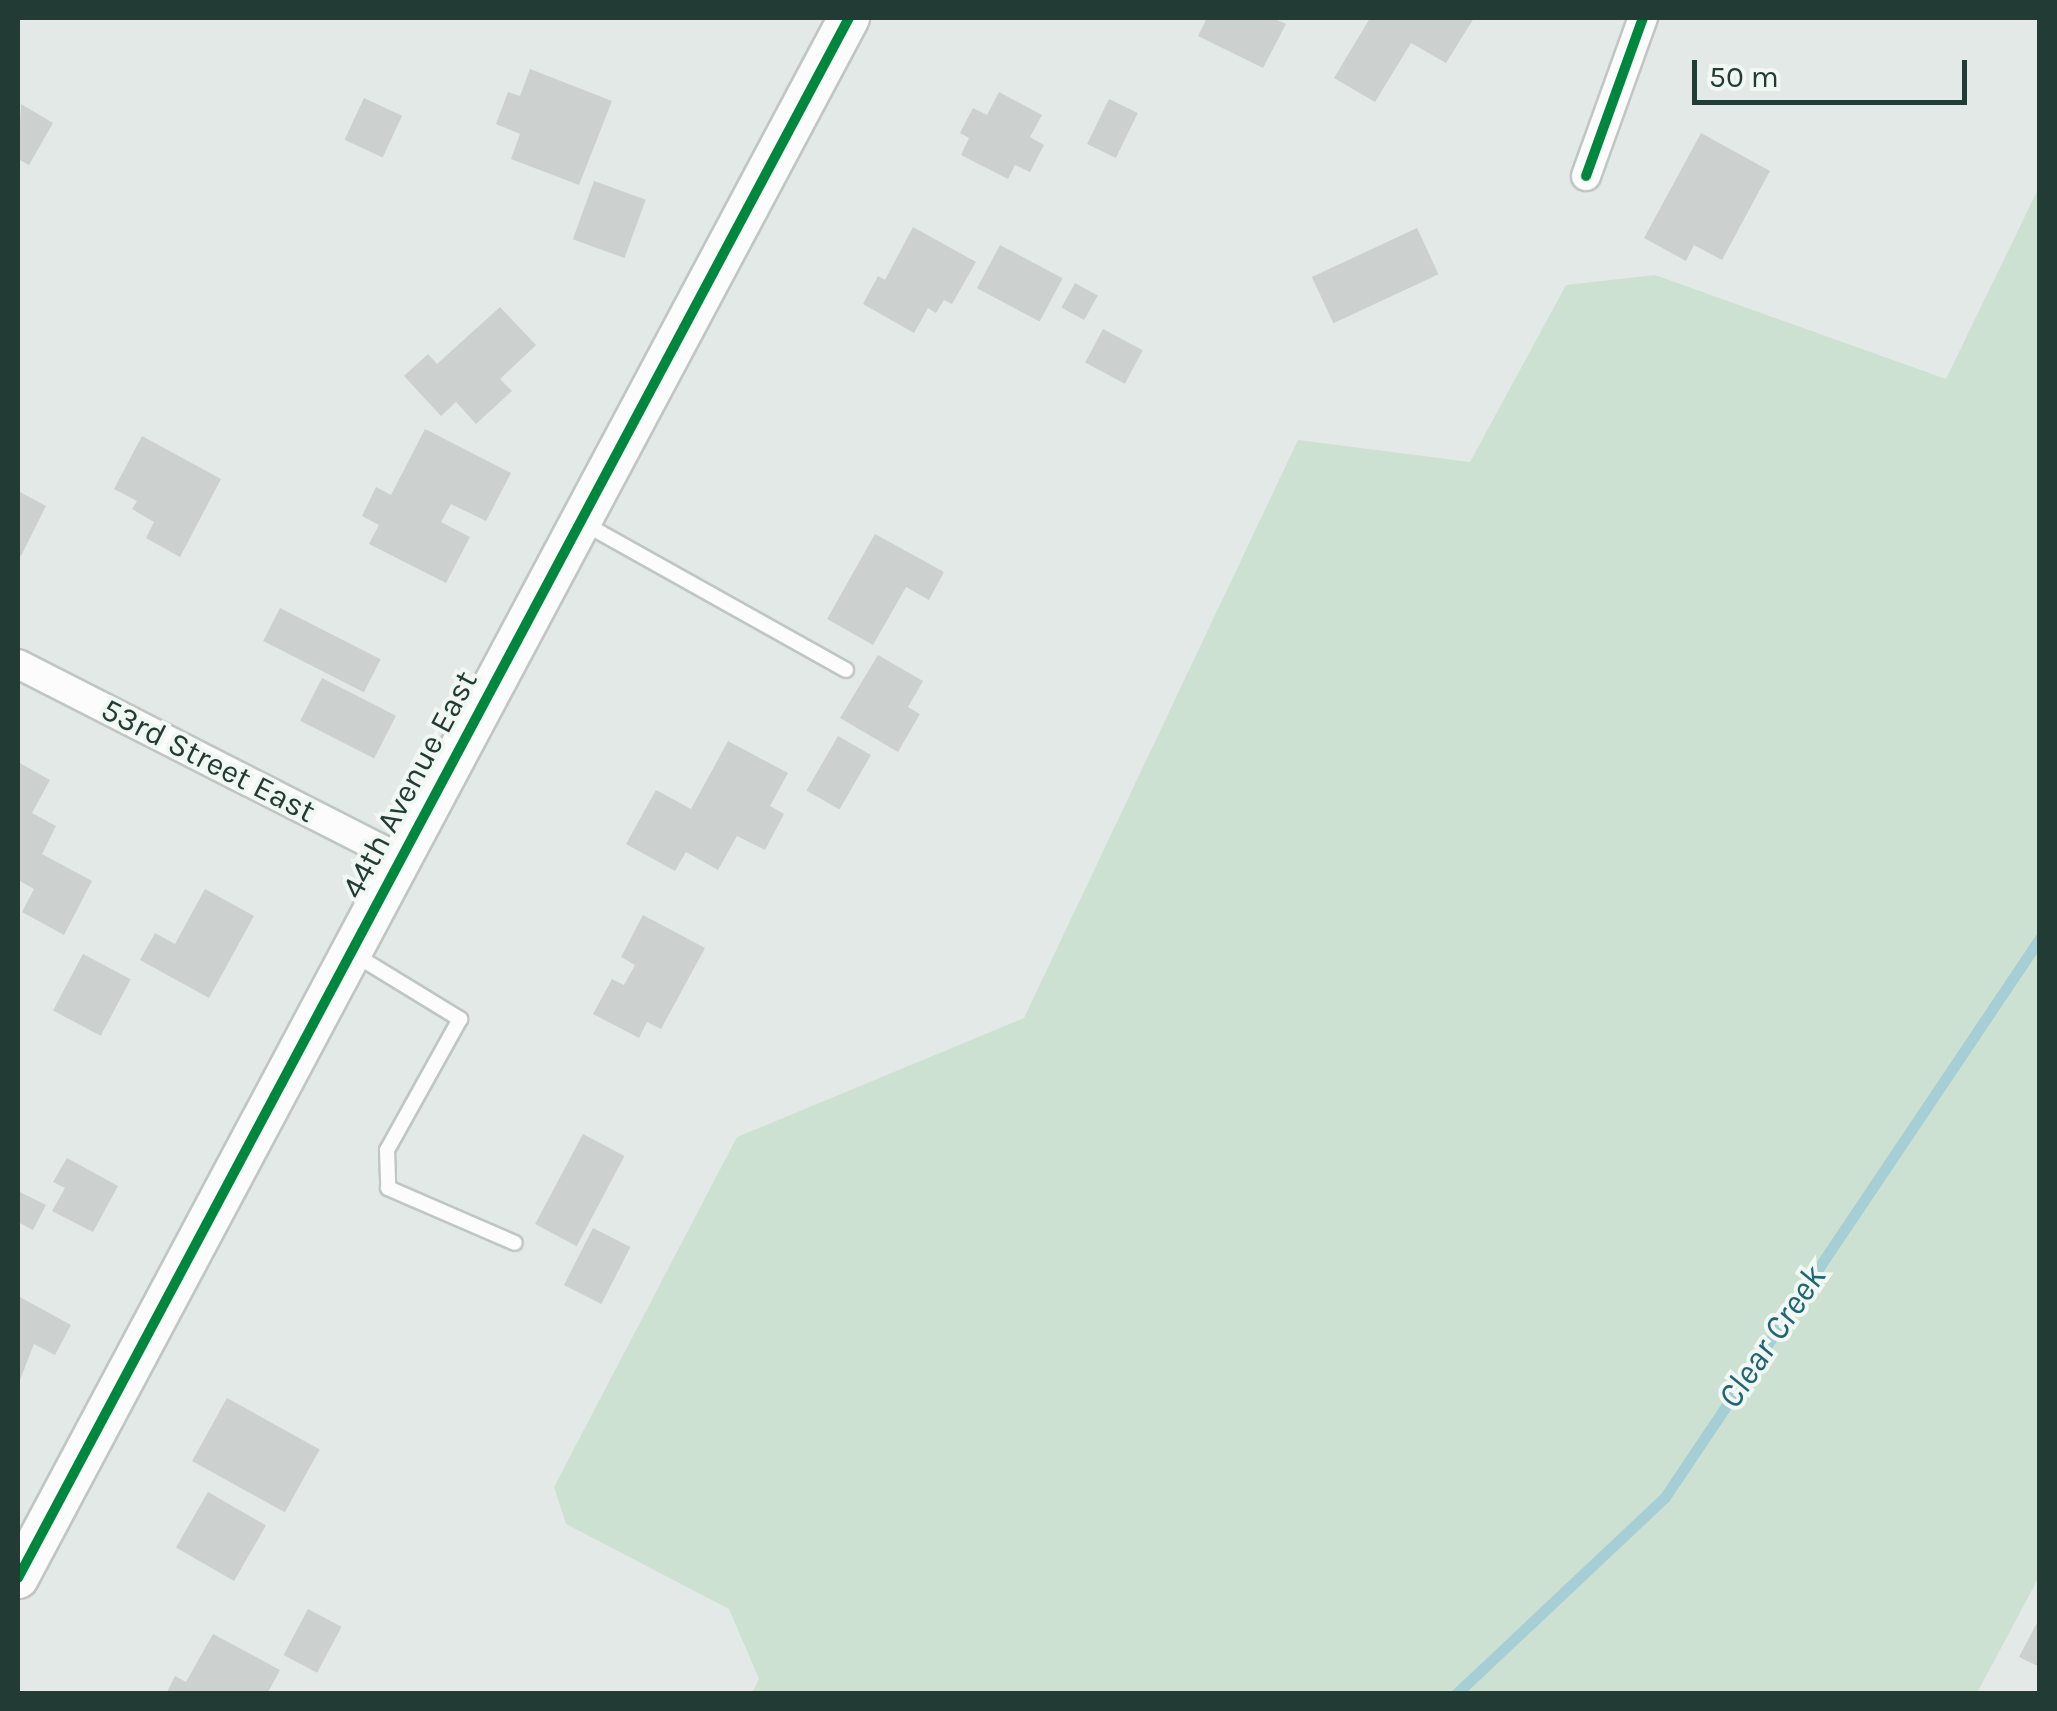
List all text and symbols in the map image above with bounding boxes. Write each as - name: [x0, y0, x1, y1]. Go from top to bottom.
- scale bar: [1697, 40, 1972, 102]
- text: 50 m: [1709, 59, 1779, 95]
- street label: 44th Avenue East: [334, 665, 486, 905]
- street label: 53rd Street East: [95, 691, 321, 831]
- water label: Clear Creek: [1709, 1258, 1835, 1416]

